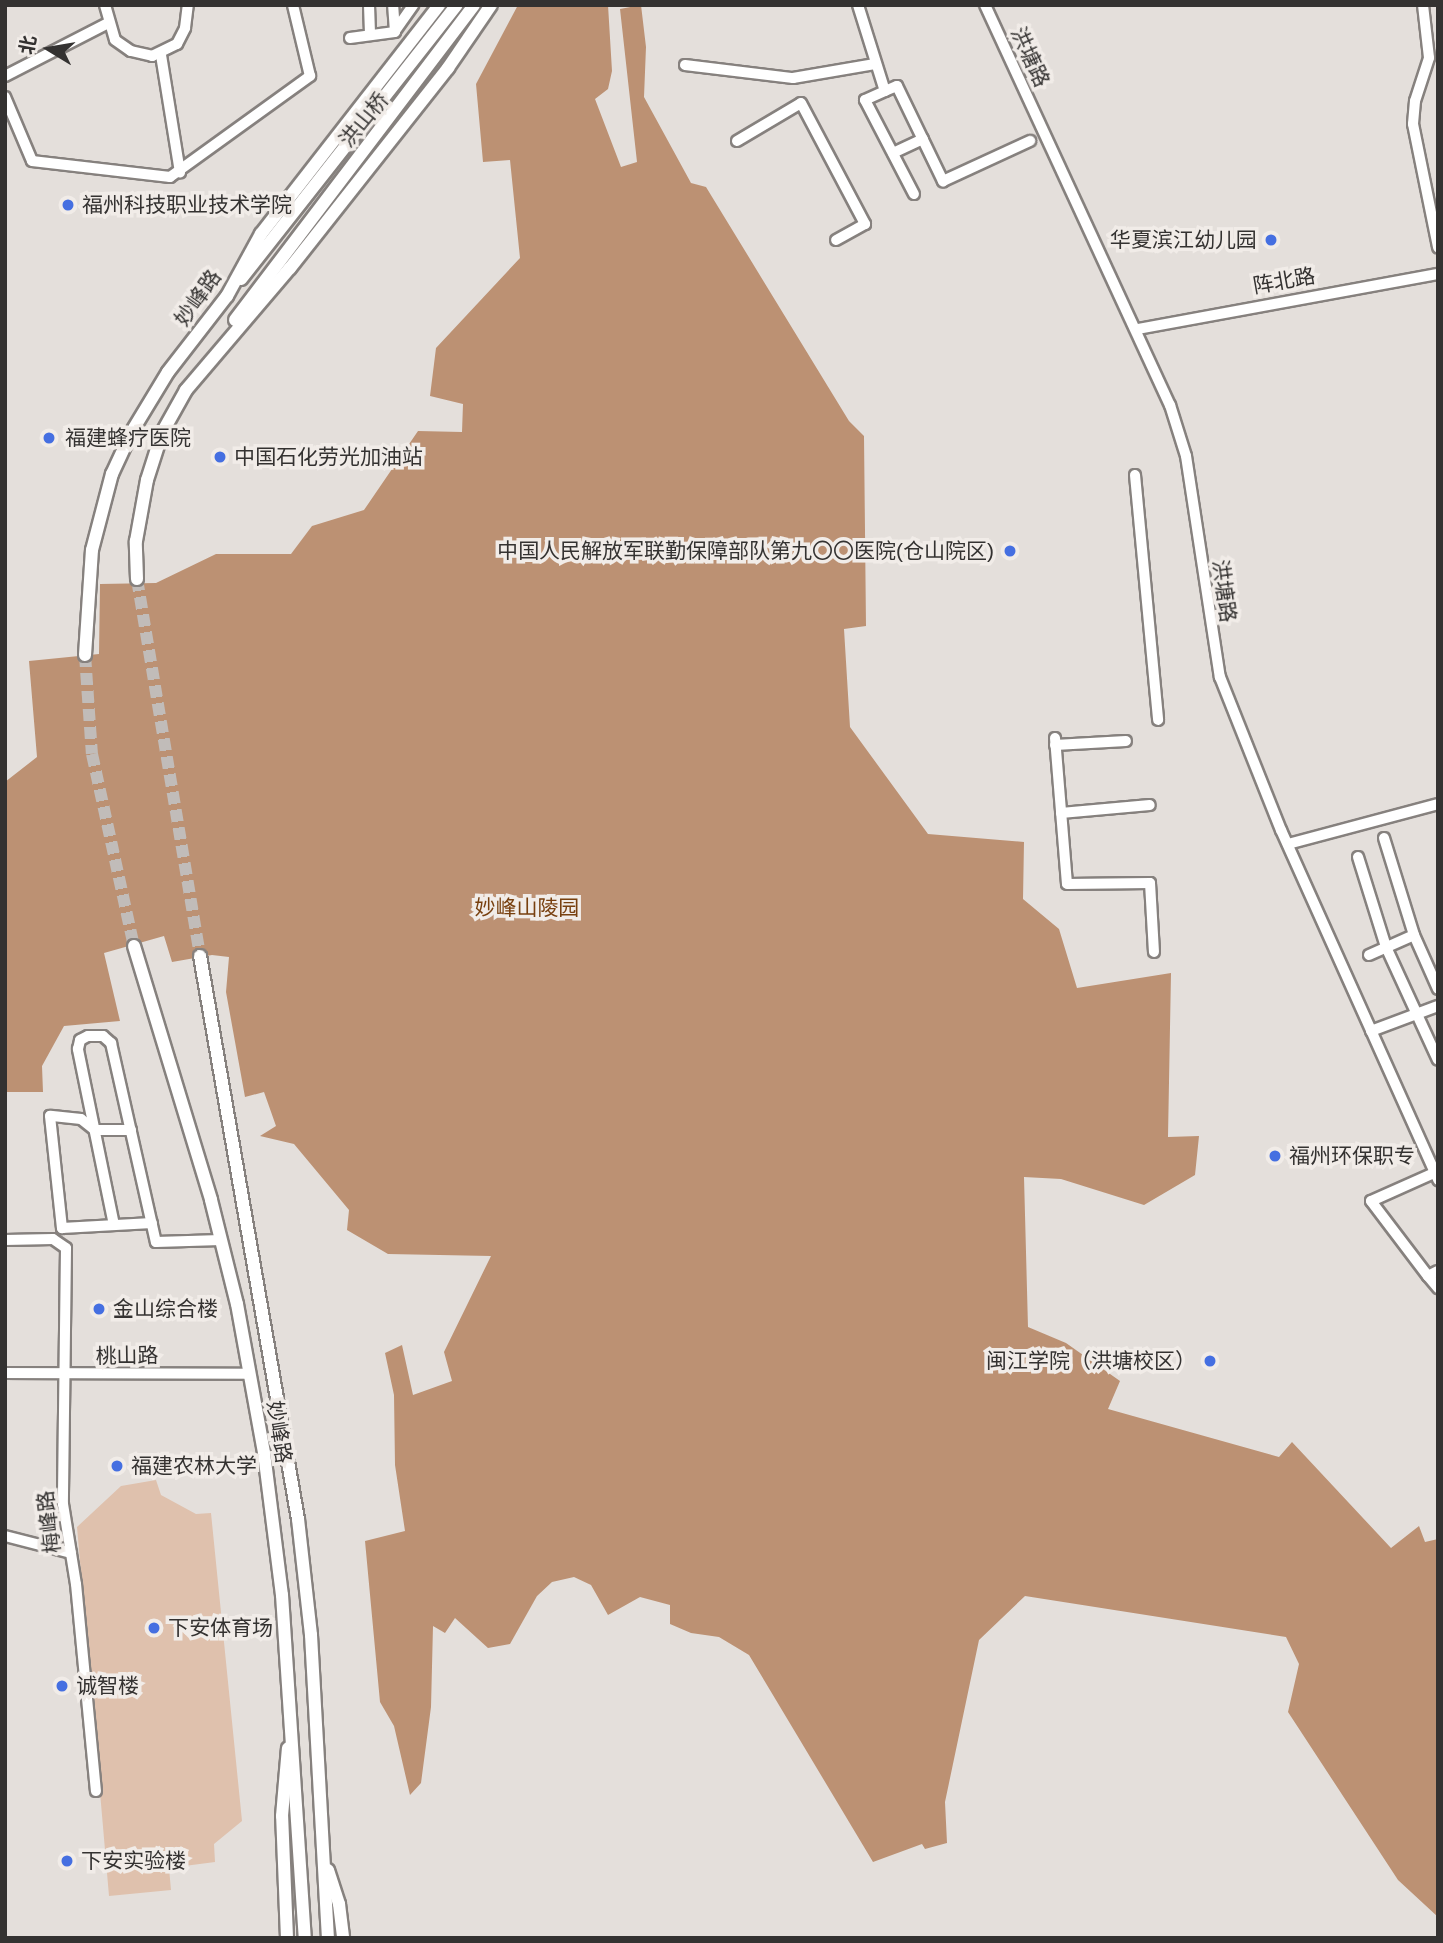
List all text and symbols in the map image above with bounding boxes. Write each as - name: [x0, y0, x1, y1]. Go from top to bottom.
- north arrow: [14, 14, 84, 84]
- street label: 洪塘路: [1005, 23, 1055, 91]
- text: 北: [16, 34, 40, 56]
- street label: 洪山桥: [334, 88, 394, 152]
- place label: 福州科技职业技术学院: [82, 192, 292, 218]
- marker: 福州科技职业技术学院: [60, 197, 76, 213]
- place label: 华夏滨江幼儿园: [1110, 227, 1257, 253]
- marker: 华夏滨江幼儿园: [1263, 232, 1279, 248]
- street label: 阵北路: [1251, 263, 1317, 299]
- street label: 妙峰路: [170, 265, 226, 331]
- place label: 福建蜂疗医院: [65, 425, 191, 451]
- marker: 福建蜂疗医院: [39, 428, 59, 448]
- place label: 中国石化劳光加油站: [234, 444, 423, 470]
- marker: 中国石化劳光加油站: [212, 449, 228, 465]
- place label: 中国人民解放军联勤保障部队第九〇〇医院(仓山院区): [497, 538, 994, 564]
- marker: 中国人民解放军联勤保障部队第九〇〇医院(仓山院区): [1000, 541, 1020, 561]
- street label: 洪塘路: [1207, 558, 1241, 624]
- park label: 妙峰山陵园: [475, 895, 579, 921]
- place label: 福州环保职专: [1289, 1143, 1415, 1169]
- marker: 福州环保职专: [1267, 1148, 1283, 1164]
- place label: 金山综合楼: [113, 1296, 218, 1322]
- marker: 金山综合楼: [91, 1301, 107, 1317]
- street label: 桃山路: [95, 1343, 159, 1369]
- place label: 闽江学院（洪塘校区）: [986, 1348, 1196, 1374]
- marker: 闽江学院（洪塘校区）: [1202, 1353, 1218, 1369]
- street label: 妙峰路: [262, 1399, 296, 1465]
- place label: 福建农林大学: [131, 1453, 257, 1479]
- marker: 福建农林大学: [109, 1458, 125, 1474]
- street label: 梅峰路: [33, 1489, 65, 1555]
- place label: 下安体育场: [168, 1615, 273, 1641]
- marker: 下安体育场: [146, 1620, 162, 1636]
- place label: 诚智楼: [76, 1673, 139, 1699]
- marker: 诚智楼: [54, 1678, 70, 1694]
- place label: 下安实验楼: [81, 1848, 186, 1874]
- marker: 下安实验楼: [59, 1853, 75, 1869]

